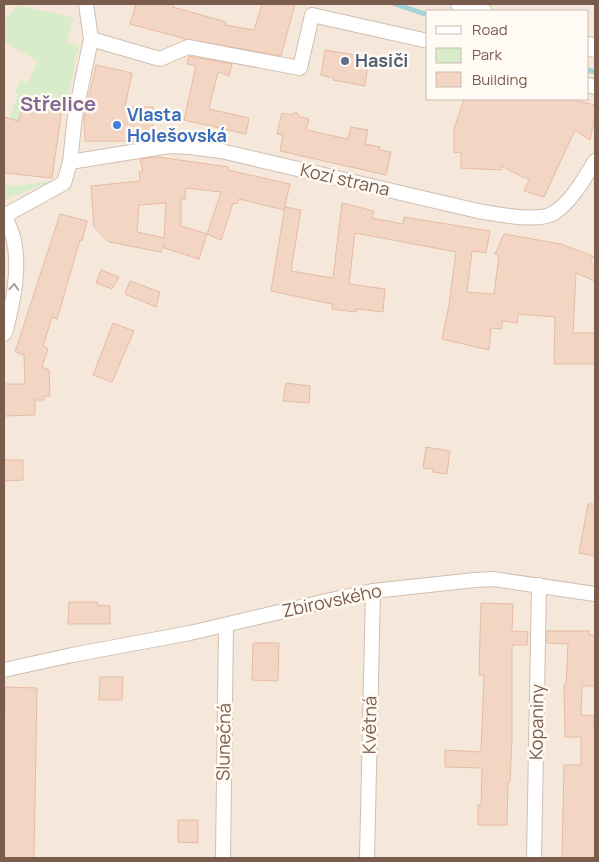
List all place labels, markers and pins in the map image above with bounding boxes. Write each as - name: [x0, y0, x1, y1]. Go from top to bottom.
- place label: Hasiči: [355, 48, 408, 72]
- marker: Hasiči: [339, 55, 351, 67]
- place label: Vlasta Holešovská: [127, 102, 227, 147]
- marker: Vlasta Holešovská: [111, 119, 123, 131]

